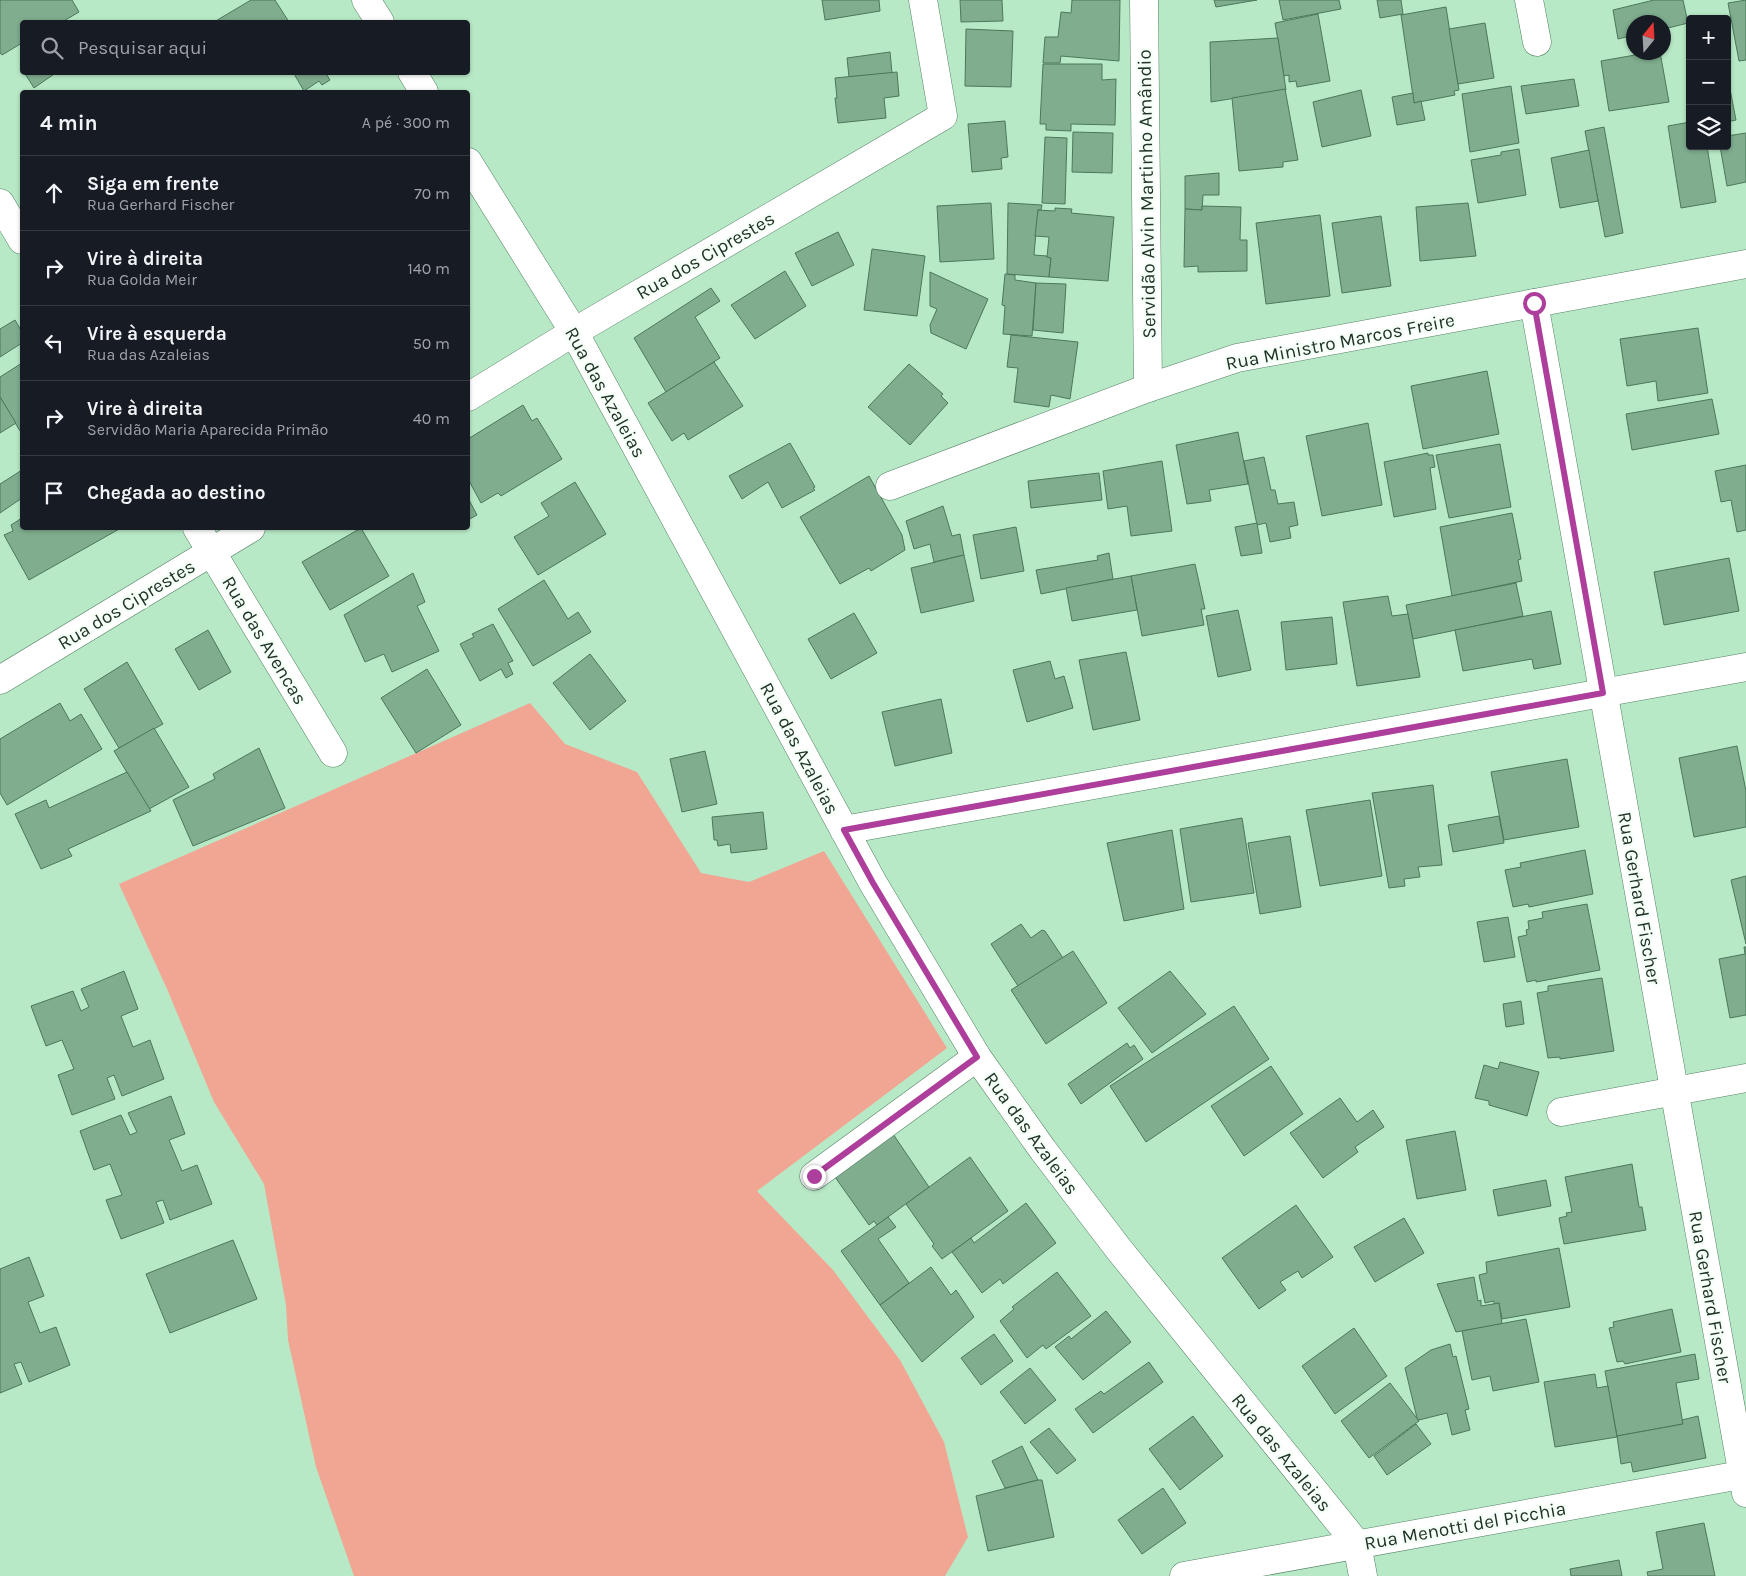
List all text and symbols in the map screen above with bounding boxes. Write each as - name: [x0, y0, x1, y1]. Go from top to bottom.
- north arrow: [1626, 15, 1671, 60]
- map controls: [1686, 15, 1731, 150]
- button: +: [1686, 15, 1731, 60]
- search box: [20, 20, 470, 75]
- icon: search: [38, 34, 66, 62]
- text: Pesquisar aqui: [78, 37, 207, 59]
- street label: Servidão Alvin Martinho Amândio: [1133, 49, 1161, 339]
- button: −: [1686, 60, 1731, 105]
- button: layers: [1686, 105, 1731, 150]
- text: 4 min: [40, 111, 98, 135]
- text: A pé · 300 m: [362, 113, 450, 132]
- text: Siga em frente: [87, 173, 219, 195]
- icon: ahead: [40, 179, 68, 207]
- text: 70 m: [414, 184, 450, 203]
- text: Rua Gerhard Fischer: [87, 195, 234, 214]
- street label: Rua dos Ciprestes: [632, 207, 779, 304]
- text: Vire à direita: [87, 248, 203, 270]
- icon: right: [40, 254, 68, 282]
- text: 140 m: [408, 259, 450, 278]
- text: Rua Golda Meir: [87, 270, 197, 289]
- route start: [1523, 292, 1546, 315]
- street label: Rua Ministro Marcos Freire: [1224, 309, 1457, 375]
- text: Vire à esquerda: [87, 323, 227, 345]
- street label: Rua das Azaleias: [560, 323, 650, 462]
- icon: left: [40, 329, 68, 357]
- text: 50 m: [413, 334, 450, 353]
- text: Rua das Azaleias: [87, 345, 210, 364]
- text: Vire à direita: [87, 398, 203, 420]
- icon: right: [40, 404, 68, 432]
- text: 40 m: [413, 409, 450, 428]
- text: Servidão Maria Aparecida Primão: [87, 420, 328, 439]
- icon: arrive: [40, 479, 68, 507]
- text: Chegada ao destino: [87, 482, 265, 504]
- street label: Rua dos Ciprestes: [54, 555, 199, 655]
- street label: Rua das Avencas: [217, 572, 311, 709]
- street label: Rua das Azaleias: [755, 679, 843, 818]
- street label: Rua Gerhard Fischer: [1613, 810, 1665, 986]
- street label: Rua das Azaleias: [979, 1068, 1083, 1199]
- route end: [803, 1165, 826, 1188]
- street label: Rua Gerhard Fischer: [1684, 1209, 1736, 1385]
- street label: Rua das Azaleias: [1227, 1389, 1336, 1516]
- street label: Rua Menotti del Picchia: [1363, 1497, 1568, 1555]

